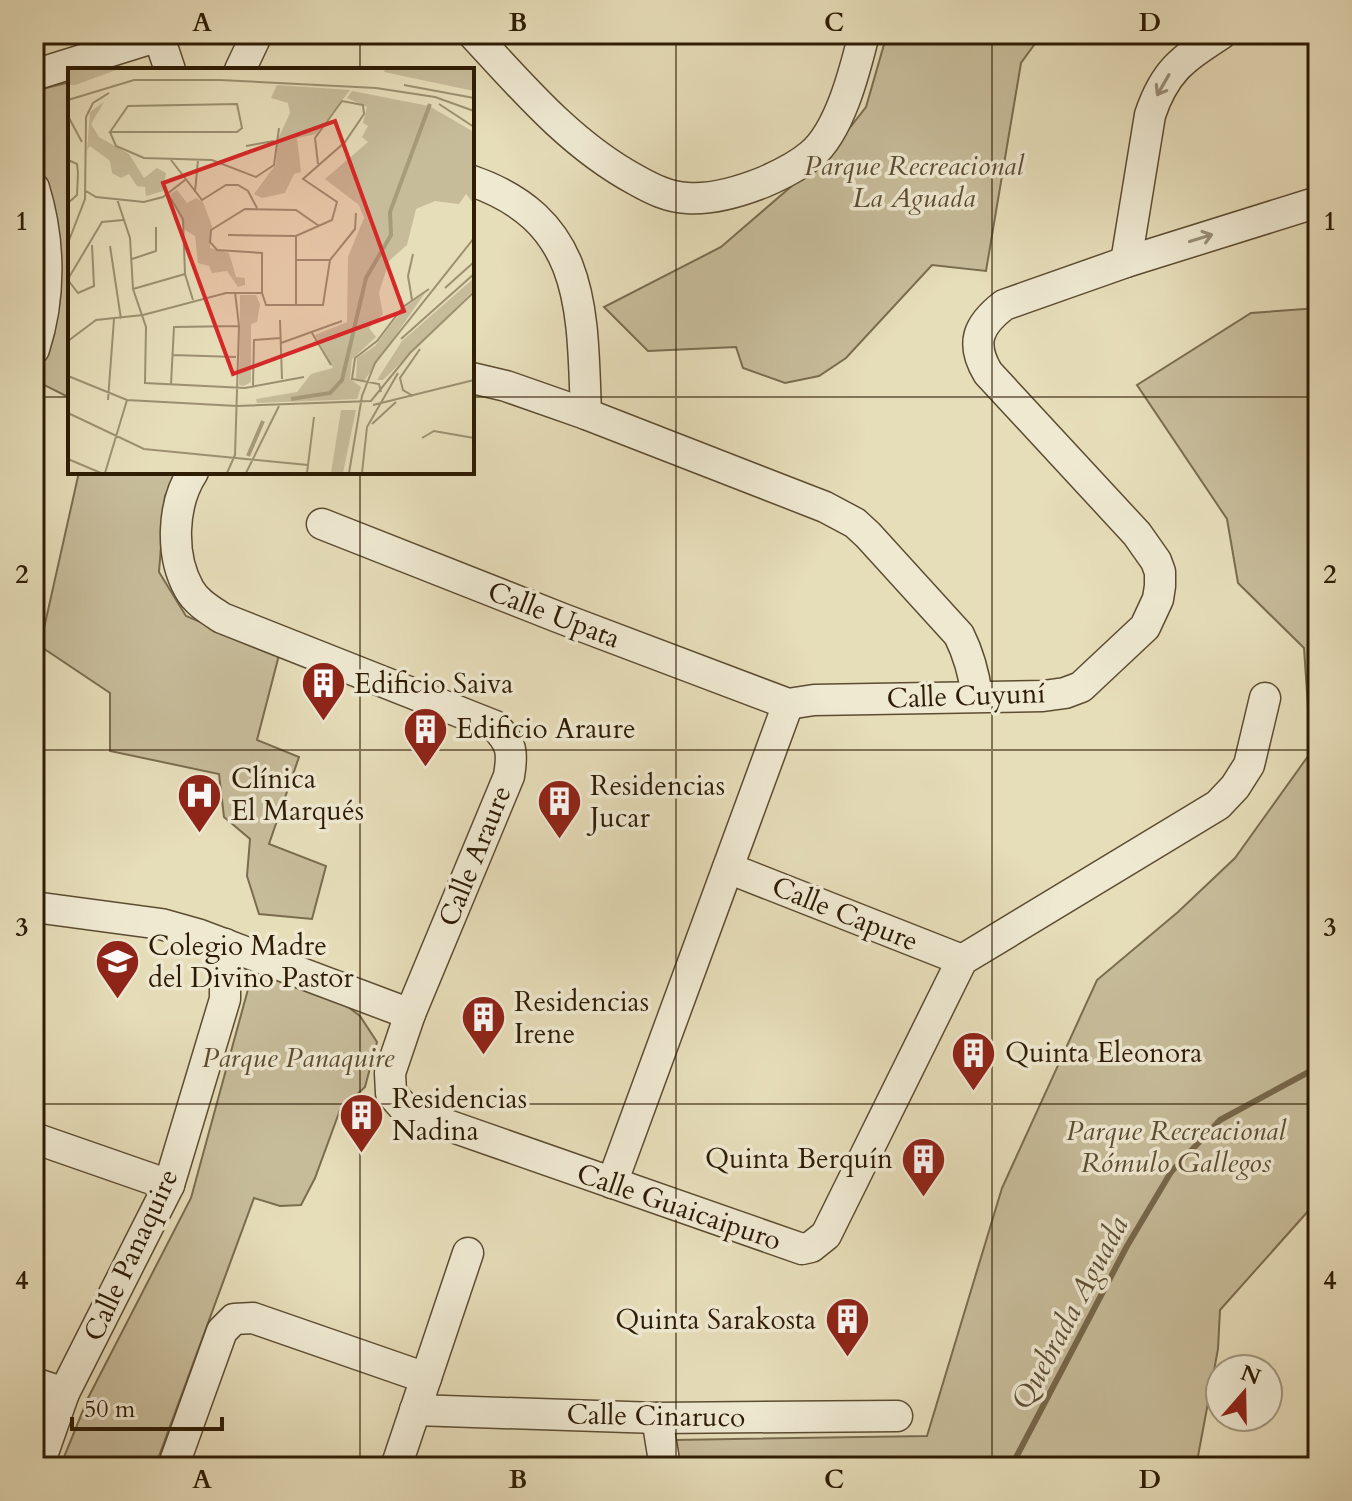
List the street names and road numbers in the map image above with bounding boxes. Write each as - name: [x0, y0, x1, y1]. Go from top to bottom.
- street label: Calle Upata: [482, 572, 626, 658]
- street label: Calle Cuyuní: [886, 674, 1046, 718]
- street label: Calle Araure: [430, 780, 520, 932]
- street label: Calle Capure: [766, 867, 924, 961]
- street label: Calle Guaicaipuro: [572, 1154, 786, 1260]
- street label: Calle Panaquire: [75, 1163, 187, 1347]
- street label: Calle Cinaruco: [566, 1395, 746, 1437]

